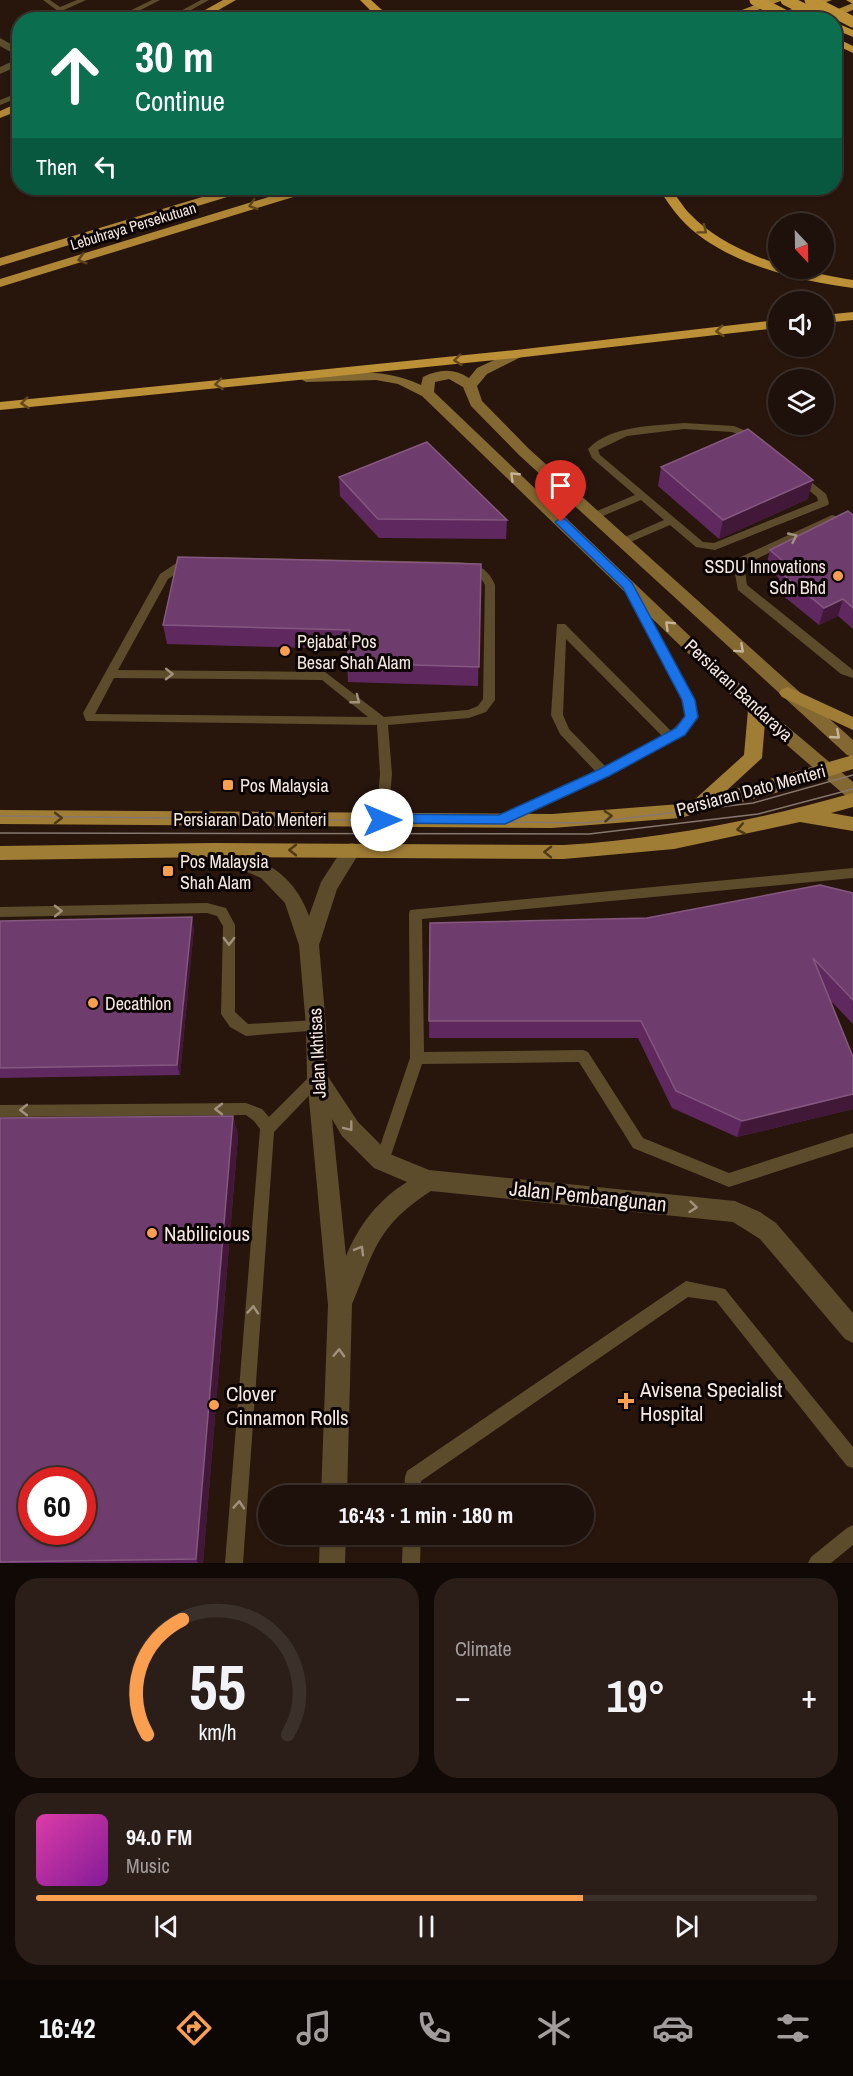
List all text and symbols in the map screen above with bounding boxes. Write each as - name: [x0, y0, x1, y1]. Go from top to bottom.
- text: 30 m: [135, 29, 214, 85]
- icon: ahead: [36, 36, 114, 114]
- text: Continue: [135, 83, 225, 119]
- icon: left: [89, 150, 122, 183]
- text: Then: [36, 152, 77, 182]
- street label: Lebuhraya Persekutuan: [67, 197, 199, 255]
- one-way arrow: [248, 198, 259, 211]
- north arrow: [768, 213, 834, 279]
- map controls: [768, 213, 834, 435]
- one-way arrow: [697, 223, 708, 234]
- one-way arrow: [77, 252, 88, 264]
- button: sound: [768, 291, 834, 357]
- one-way arrow: [716, 324, 725, 336]
- one-way arrow: [453, 353, 462, 366]
- button: layers: [768, 369, 834, 435]
- one-way arrow: [214, 377, 224, 390]
- one-way arrow: [20, 396, 29, 409]
- pin: [535, 460, 586, 522]
- icon: arrive: [544, 469, 577, 502]
- one-way arrow: [510, 472, 521, 483]
- one-way arrow: [786, 532, 797, 544]
- place label: SSDU Innovations Sdn Bhd: [705, 554, 826, 600]
- marker: SSDU Innovations Sdn Bhd: [831, 569, 845, 583]
- one-way arrow: [666, 622, 677, 633]
- place label: Pejabat Pos Besar Shah Alam: [297, 629, 411, 675]
- street label: Persiaran Bandaraya: [679, 633, 799, 747]
- one-way arrow: [733, 642, 744, 653]
- marker: Pejabat Pos Besar Shah Alam: [278, 644, 292, 658]
- one-way arrow: [165, 668, 174, 681]
- one-way arrow: [349, 693, 360, 704]
- one-way arrow: [829, 728, 840, 739]
- street label: Persiaran Dato Menteri: [674, 758, 828, 822]
- place label: Pos Malaysia: [240, 773, 329, 798]
- marker: Pos Malaysia: [221, 778, 235, 792]
- position arrow: [350, 788, 414, 852]
- street label: Persiaran Dato Menteri: [173, 807, 327, 832]
- one-way arrow: [604, 810, 613, 823]
- one-way arrow: [54, 811, 63, 824]
- one-way arrow: [736, 822, 746, 835]
- one-way arrow: [289, 844, 298, 856]
- one-way arrow: [543, 846, 552, 858]
- place label: Pos Malaysia Shah Alam: [180, 849, 269, 895]
- marker: Pos Malaysia Shah Alam: [161, 864, 175, 878]
- one-way arrow: [54, 905, 63, 917]
- one-way arrow: [223, 937, 235, 946]
- place label: Decathlon: [105, 991, 171, 1016]
- marker: Decathlon: [86, 996, 100, 1010]
- street label: Jalan Ikhtisas: [302, 1007, 332, 1099]
- one-way arrow: [214, 1103, 223, 1115]
- one-way arrow: [19, 1104, 28, 1117]
- one-way arrow: [342, 1120, 353, 1131]
- street label: Jalan Pembangunan: [508, 1173, 668, 1219]
- one-way arrow: [688, 1201, 697, 1213]
- place label: Nabilicious: [164, 1219, 250, 1248]
- marker: Nabilicious: [145, 1226, 159, 1240]
- one-way arrow: [353, 1246, 364, 1256]
- one-way arrow: [246, 1306, 259, 1315]
- one-way arrow: [332, 1349, 345, 1358]
- place label: Avisena Specialist Hospital: [639, 1375, 783, 1428]
- place label: Clover Cinnamon Rolls: [226, 1379, 349, 1432]
- marker: Avisena Specialist Hospital: [617, 1392, 635, 1410]
- marker: Clover Cinnamon Rolls: [207, 1398, 221, 1412]
- speed limit sign: 60: [18, 1467, 96, 1545]
- one-way arrow: [232, 1500, 245, 1509]
- text: 16:43 · 1 min · 180 m: [339, 1500, 513, 1530]
- text: Climate: [455, 1635, 512, 1662]
- text: 55: [189, 1644, 245, 1728]
- text: 19°: [606, 1665, 666, 1726]
- text: −: [455, 1674, 471, 1718]
- text: +: [801, 1674, 817, 1718]
- text: km/h: [198, 1718, 236, 1747]
- text: 94.0 FM: [126, 1822, 192, 1852]
- text: Music: [126, 1852, 170, 1879]
- icon: previous: [150, 1910, 183, 1943]
- icon: pause: [410, 1910, 443, 1943]
- icon: next: [670, 1910, 703, 1943]
- icon: directions: [173, 2007, 215, 2049]
- icon: music: [293, 2007, 335, 2049]
- icon: phone: [413, 2007, 455, 2049]
- icon: climate: [533, 2007, 575, 2049]
- icon: car: [652, 2007, 694, 2049]
- icon: filters: [772, 2007, 814, 2049]
- text: 16:42: [39, 2010, 96, 2046]

